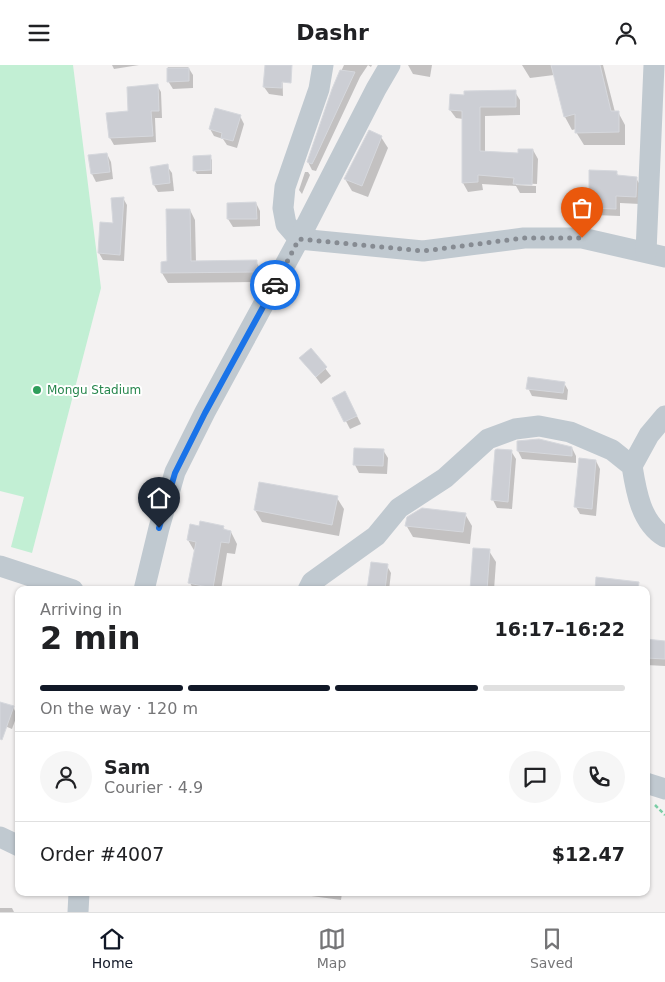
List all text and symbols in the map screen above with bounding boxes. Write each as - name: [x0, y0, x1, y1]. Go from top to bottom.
- icon: menu: [25, 19, 53, 47]
- icon: person: [612, 19, 640, 47]
- text: Dashr: [296, 20, 369, 45]
- pin: [561, 187, 603, 238]
- icon: bag: [568, 194, 596, 222]
- courier: [250, 260, 300, 310]
- icon: car: [261, 271, 289, 299]
- place label: Mongu Stadium: [47, 383, 141, 397]
- marker: Mongu Stadium: [31, 384, 43, 396]
- pin: [138, 477, 180, 528]
- icon: home: [145, 484, 173, 512]
- text: Arriving in: [40, 600, 122, 619]
- text: 16:17–16:22: [495, 618, 625, 640]
- text: 2 min: [40, 619, 141, 657]
- text: On the way · 120 m: [40, 699, 198, 718]
- button: person: [40, 751, 92, 803]
- button: chat: [509, 751, 561, 803]
- button: phone: [573, 751, 625, 803]
- text: Sam: [104, 756, 150, 778]
- text: Courier · 4.9: [104, 778, 203, 797]
- text: Order #4007: [40, 843, 164, 865]
- text: $12.47: [552, 843, 625, 865]
- tab: Home: [92, 925, 133, 971]
- tab: Map: [317, 925, 346, 971]
- tab: Saved: [530, 925, 573, 971]

